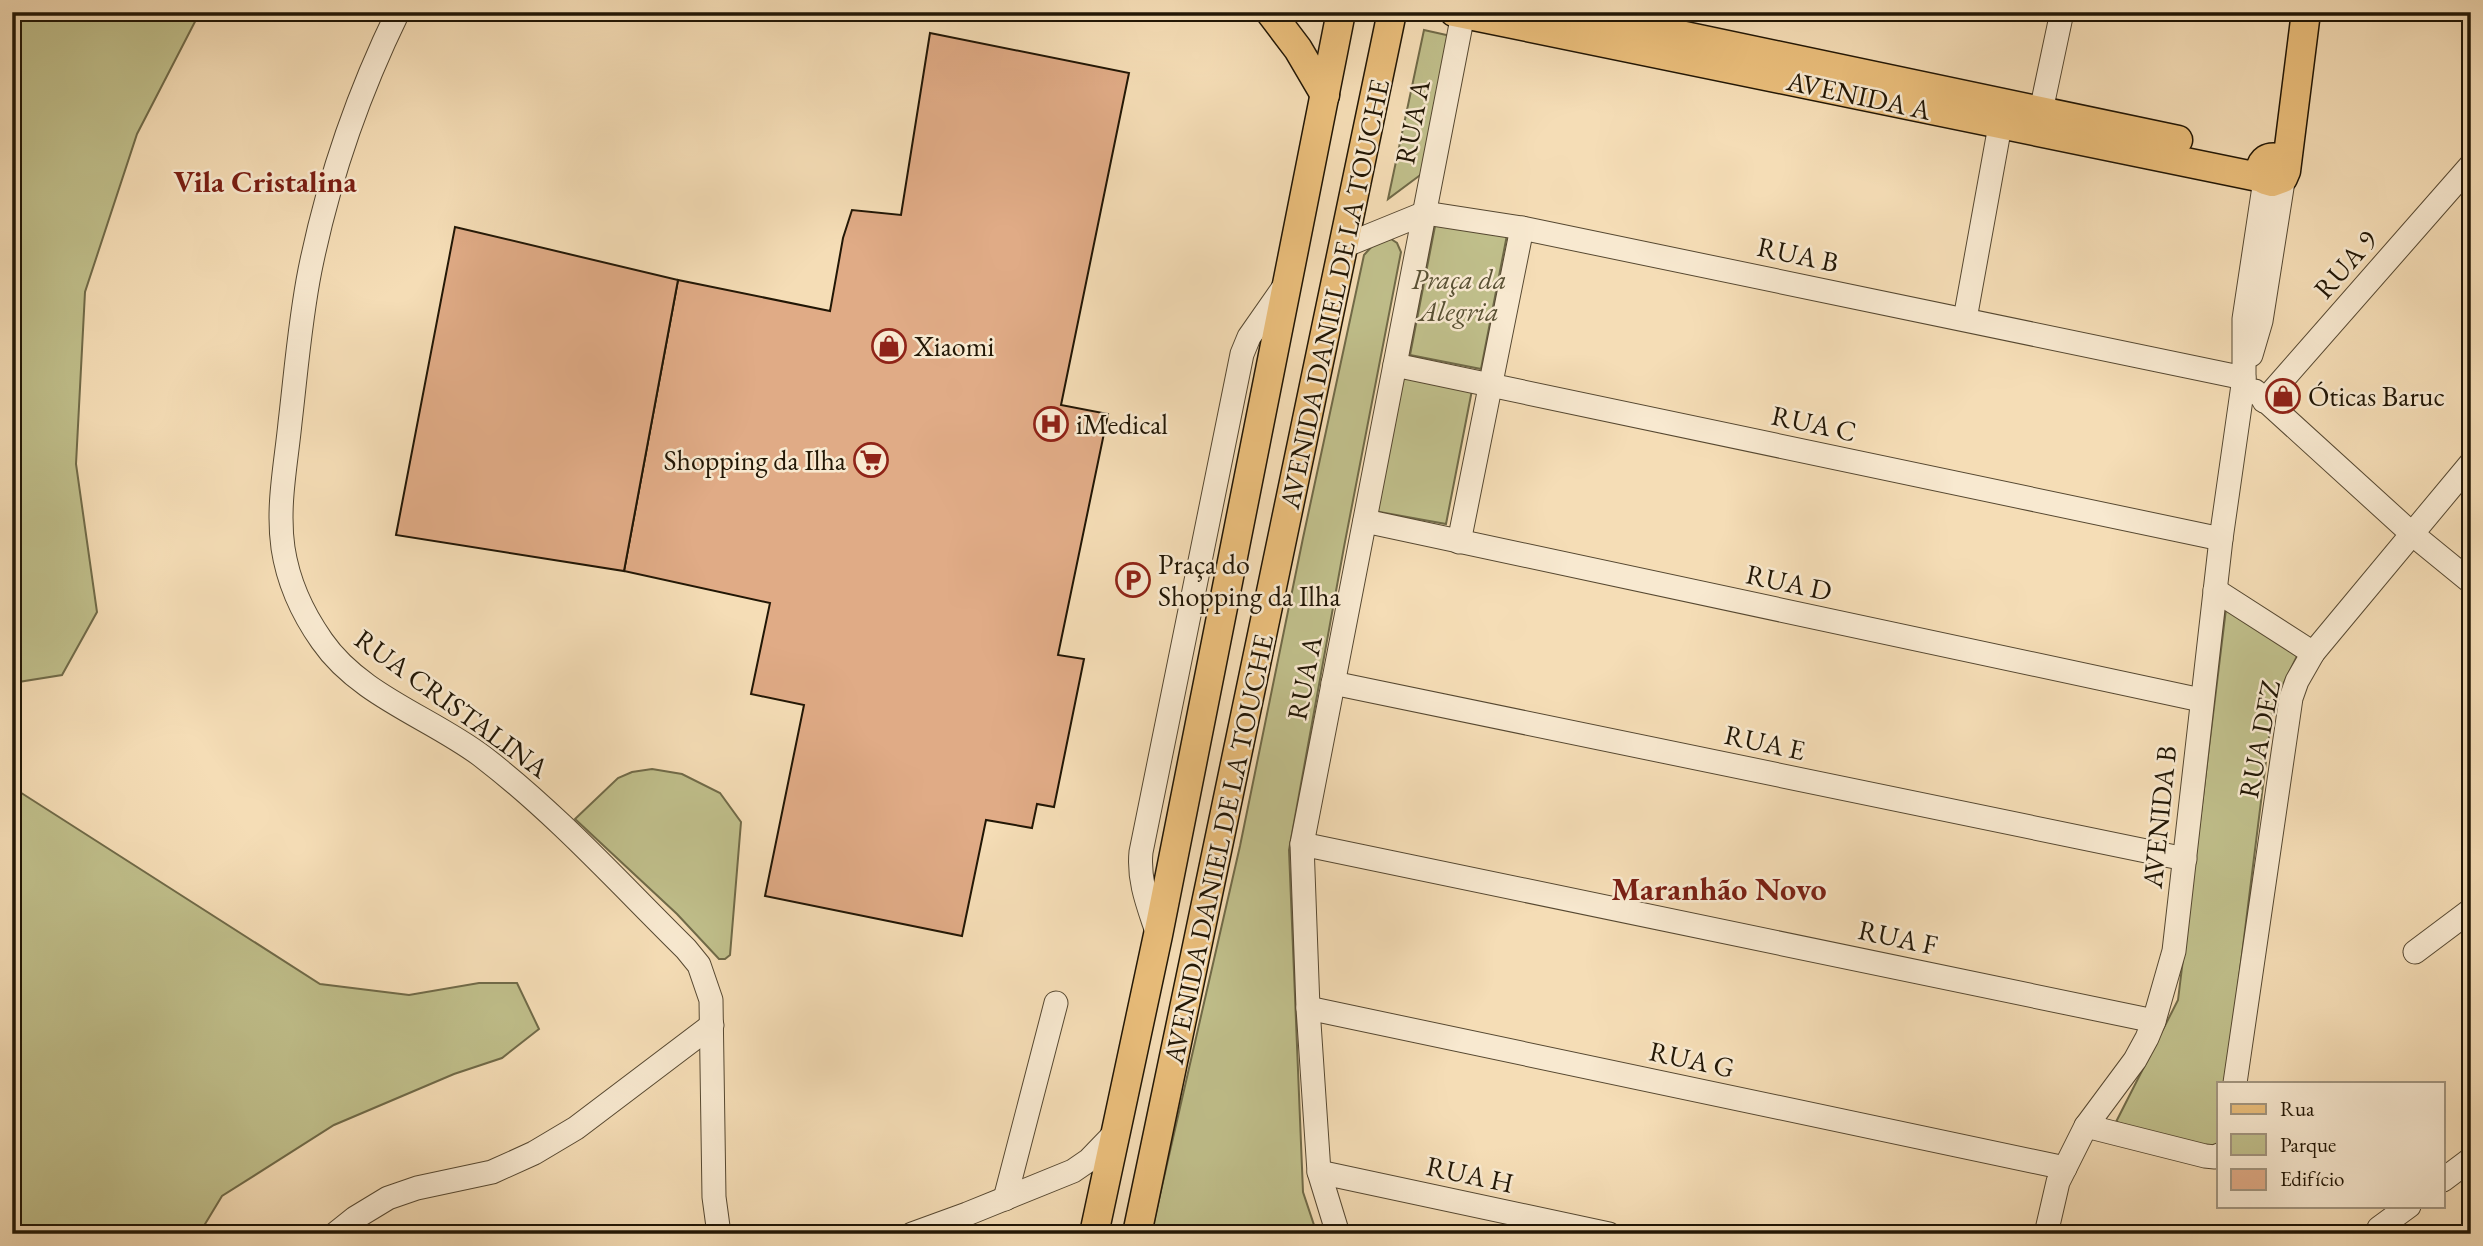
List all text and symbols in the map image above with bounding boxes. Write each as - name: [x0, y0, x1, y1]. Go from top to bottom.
- street label: AVENIDA A: [1783, 62, 1935, 128]
- street label: AVENIDA DANIEL DE LA TOUCHE: [1271, 76, 1397, 513]
- street label: RUA A: [1386, 76, 1438, 167]
- district label: Vila Cristalina: [173, 162, 357, 201]
- street label: RUA 9: [2305, 222, 2385, 306]
- street label: RUA B: [1754, 228, 1842, 280]
- park label: Praça da Alegria: [1411, 261, 1507, 329]
- shop icon: Xiaomi: [870, 327, 908, 365]
- place label: Xiaomi: [913, 328, 994, 364]
- shop icon: Óticas Baruc: [2264, 377, 2302, 415]
- place label: Óticas Baruc: [2308, 378, 2445, 414]
- street label: RUA C: [1768, 397, 1860, 449]
- hospital icon: iMedical: [1032, 405, 1070, 443]
- place label: iMedical: [1076, 406, 1168, 442]
- supermarket icon: Shopping da Ilha: [852, 441, 890, 479]
- place label: Shopping da Ilha: [663, 442, 847, 478]
- place label: Praça do Shopping da Ilha: [1158, 546, 1341, 614]
- street label: RUA D: [1743, 555, 1835, 609]
- parking icon: Praça do Shopping da Ilha: [1114, 561, 1152, 599]
- street label: RUA CRISTALINA: [348, 620, 557, 786]
- street label: AVENIDA DANIEL DE LA TOUCHE: [1155, 631, 1281, 1068]
- street label: RUA A: [1278, 632, 1330, 723]
- street label: RUA DEZ: [2230, 677, 2288, 801]
- street label: RUA E: [1721, 716, 1809, 768]
- street label: AVENIDA B: [2133, 744, 2184, 891]
- district label: Maranhão Novo: [1611, 868, 1827, 910]
- street label: RUA F: [1855, 911, 1941, 963]
- street label: RUA G: [1646, 1032, 1738, 1086]
- legend: [2217, 1082, 2444, 1208]
- text: Rua: [2280, 1095, 2315, 1122]
- text: Parque: [2280, 1131, 2336, 1158]
- street label: RUA H: [1423, 1147, 1517, 1201]
- text: Edifício: [2280, 1165, 2344, 1192]

